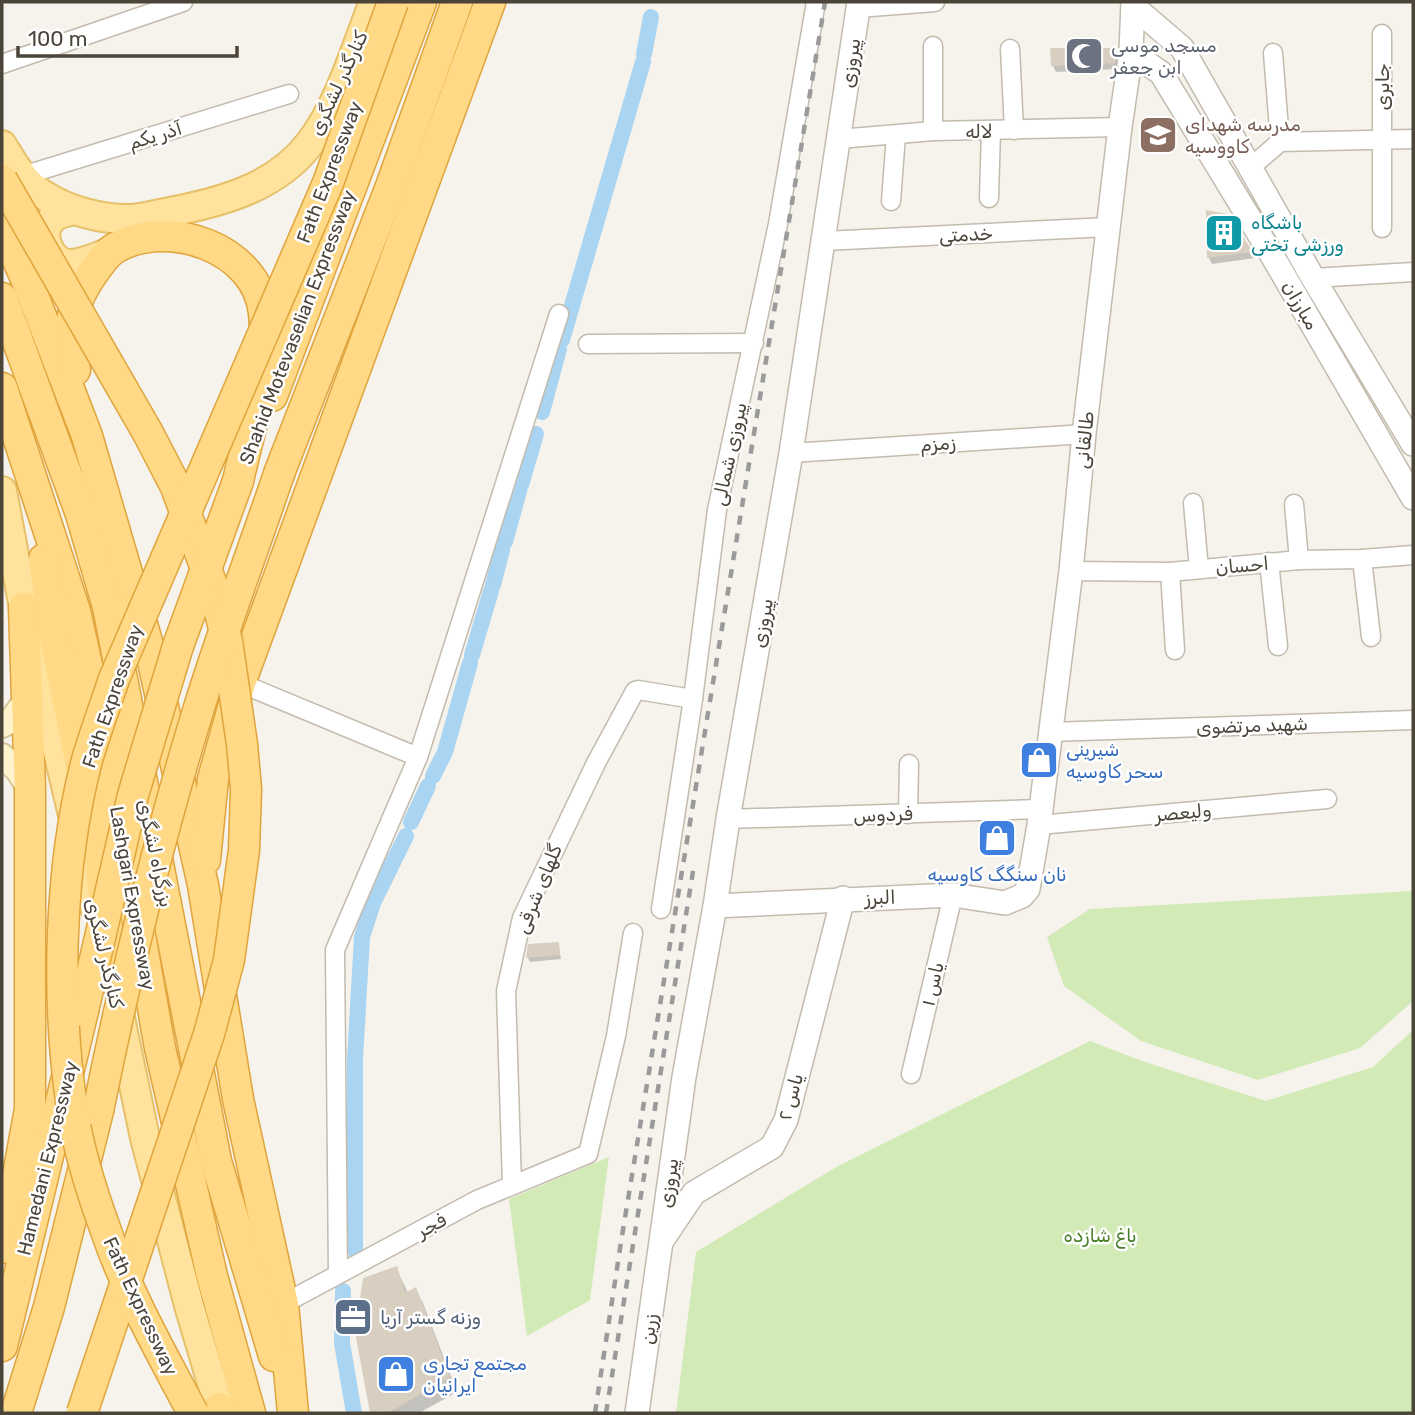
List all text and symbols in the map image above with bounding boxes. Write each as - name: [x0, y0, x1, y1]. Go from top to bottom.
- scale bar: [18, 14, 236, 58]
- text: 100 m: [28, 26, 87, 51]
- street label: کنارگذر لشگری: [304, 27, 373, 139]
- place label: مسجد موسی ابن جعفر: [1110, 34, 1217, 79]
- mosque icon: مسجد موسی ابن جعفر: [1063, 35, 1105, 77]
- street label: پیروزی: [836, 37, 867, 90]
- street label: جابری: [1371, 63, 1394, 111]
- street label: Fath Expressway: [292, 98, 367, 246]
- place label: مدرسه شهدای کاووسیه: [1185, 113, 1301, 158]
- school or university icon: مدرسه شهدای کاووسیه: [1137, 114, 1179, 156]
- street label: آذر یکم: [126, 116, 185, 155]
- street label: لاله: [965, 120, 993, 143]
- street label: Shahid Motevaselian Expressway: [234, 187, 361, 468]
- place label: باشگاه ورزشی تختی: [1251, 211, 1344, 256]
- building icon: باشگاه ورزشی تختی: [1203, 212, 1245, 254]
- street label: خدمتی: [938, 222, 994, 247]
- street label: مبارزان: [1277, 277, 1324, 334]
- street label: پیروزی شمالی: [707, 400, 754, 508]
- street label: طالقانی: [1070, 410, 1099, 470]
- street label: زمزم: [920, 431, 957, 457]
- street label: احسان: [1214, 552, 1270, 579]
- street label: پیروزی: [747, 597, 780, 650]
- street label: Fath Expressway: [77, 621, 148, 771]
- street label: شهید مرتضوی: [1196, 712, 1309, 739]
- place label: شیرینی سحر کاوسیه: [1066, 738, 1163, 783]
- shop icon: شیرینی سحر کاوسیه: [1018, 739, 1060, 781]
- street label: بزرگراه لشگری: [133, 797, 178, 909]
- street label: ولیعصر: [1153, 799, 1212, 827]
- street label: فردوس: [853, 802, 913, 827]
- street label: Lashgari Expressway: [105, 804, 160, 992]
- shop icon: نان سنگگ کاوسیه: [976, 817, 1018, 859]
- street label: گلهای شرقی: [510, 841, 567, 937]
- place label: نان سنگگ کاوسیه: [928, 863, 1066, 886]
- street label: البرز: [863, 885, 896, 910]
- street label: کنارگذر لشگری: [81, 896, 128, 1011]
- street label: یاس ۱: [916, 960, 949, 1008]
- street label: Hamedani Expressway: [12, 1058, 83, 1258]
- street label: یاس ۲: [773, 1071, 808, 1123]
- street label: پیروزی: [654, 1157, 685, 1210]
- street label: فجر: [411, 1208, 450, 1243]
- park label: باغ شازده: [1063, 1224, 1137, 1249]
- street label: Fath Expressway: [98, 1233, 183, 1379]
- office icon: وزنه گستر آریا: [332, 1296, 374, 1338]
- place label: وزنه گستر آریا: [380, 1306, 481, 1329]
- street label: زرین: [635, 1312, 662, 1346]
- place label: مجتمع تجاری ایرانیان: [423, 1352, 527, 1397]
- shop icon: مجتمع تجاری ایرانیان: [375, 1353, 417, 1395]

